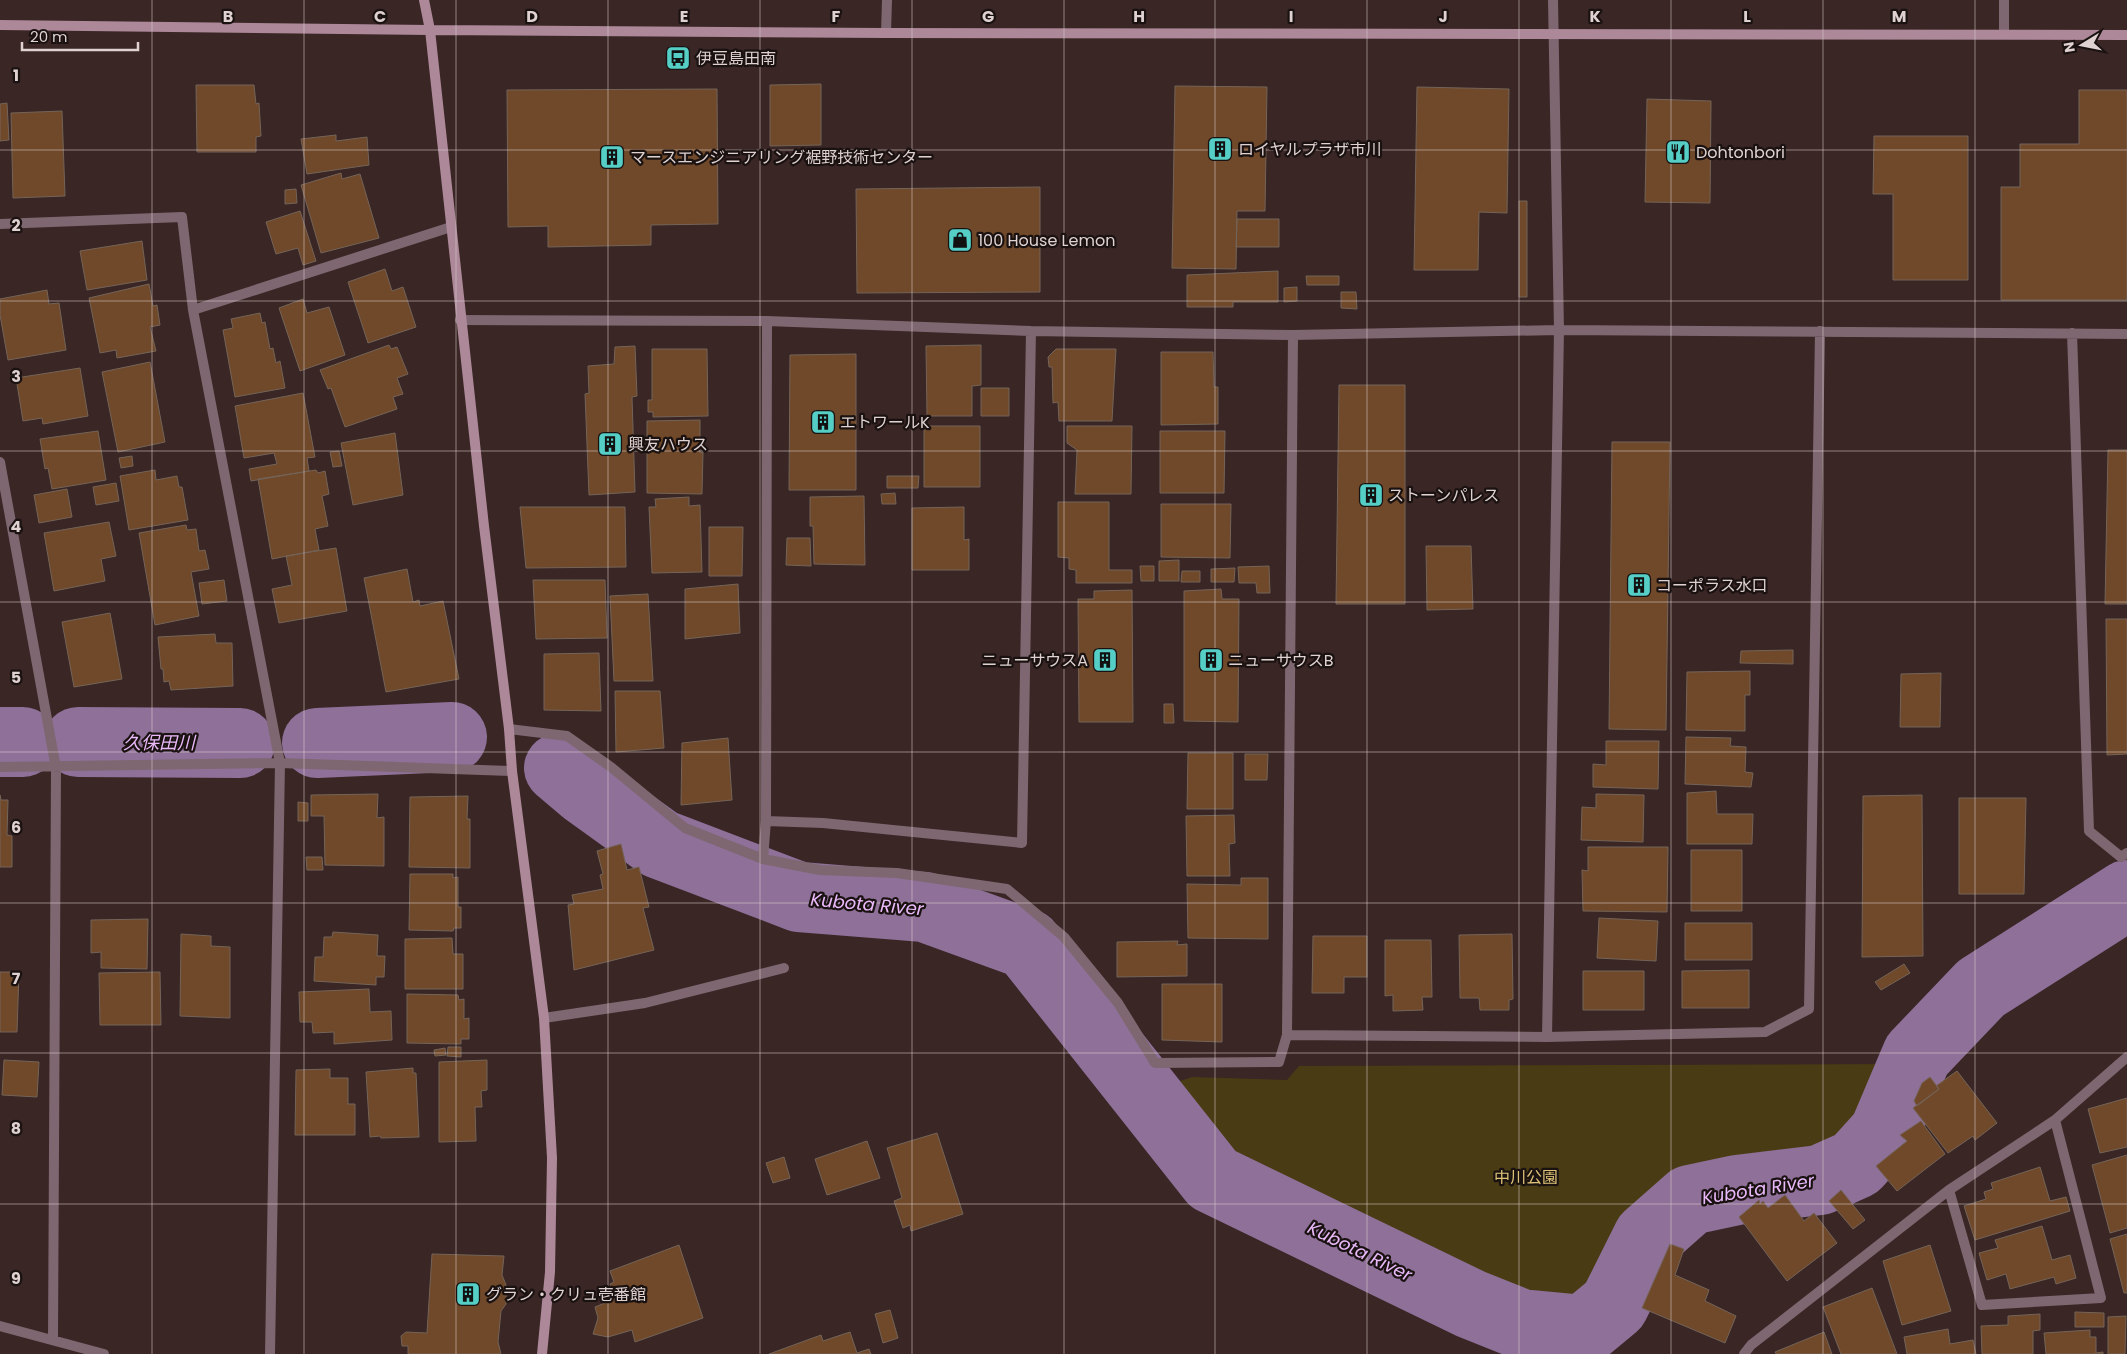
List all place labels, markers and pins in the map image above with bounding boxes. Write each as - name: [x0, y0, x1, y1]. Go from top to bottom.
- bus stop icon: 伊豆島田南: [665, 45, 691, 71]
- place label: 伊豆島田南: [696, 47, 776, 70]
- building icon: ロイヤルプラザ市川: [1207, 136, 1233, 162]
- place label: ロイヤルプラザ市川: [1238, 138, 1382, 161]
- restaurant icon: Dohtonbori: [1665, 139, 1691, 165]
- place label: Dohtonbori: [1696, 141, 1785, 164]
- building icon: マースエンジニアリング裾野技術センター: [599, 144, 625, 170]
- place label: マースエンジニアリング裾野技術センター: [630, 146, 933, 169]
- shop icon: 100 House Lemon: [947, 227, 973, 253]
- place label: 100 House Lemon: [978, 229, 1115, 252]
- building icon: エトワールK: [810, 409, 836, 435]
- place label: エトワールK: [840, 411, 930, 434]
- building icon: 興友ハウス: [597, 431, 623, 457]
- place label: 興友ハウス: [628, 433, 708, 456]
- building icon: ストーンパレス: [1358, 482, 1384, 508]
- place label: ストーンパレス: [1388, 484, 1499, 507]
- building icon: コーポラス水口: [1626, 572, 1652, 598]
- place label: コーポラス水口: [1656, 574, 1768, 597]
- building icon: ニューサウスA: [1092, 647, 1118, 673]
- building icon: ニューサウスB: [1198, 647, 1224, 673]
- place label: ニューサウスA: [982, 649, 1088, 672]
- place label: ニューサウスB: [1228, 649, 1334, 672]
- building icon: グラン・クリュ壱番館: [455, 1281, 481, 1307]
- place label: グラン・クリュ壱番館: [486, 1283, 646, 1306]

